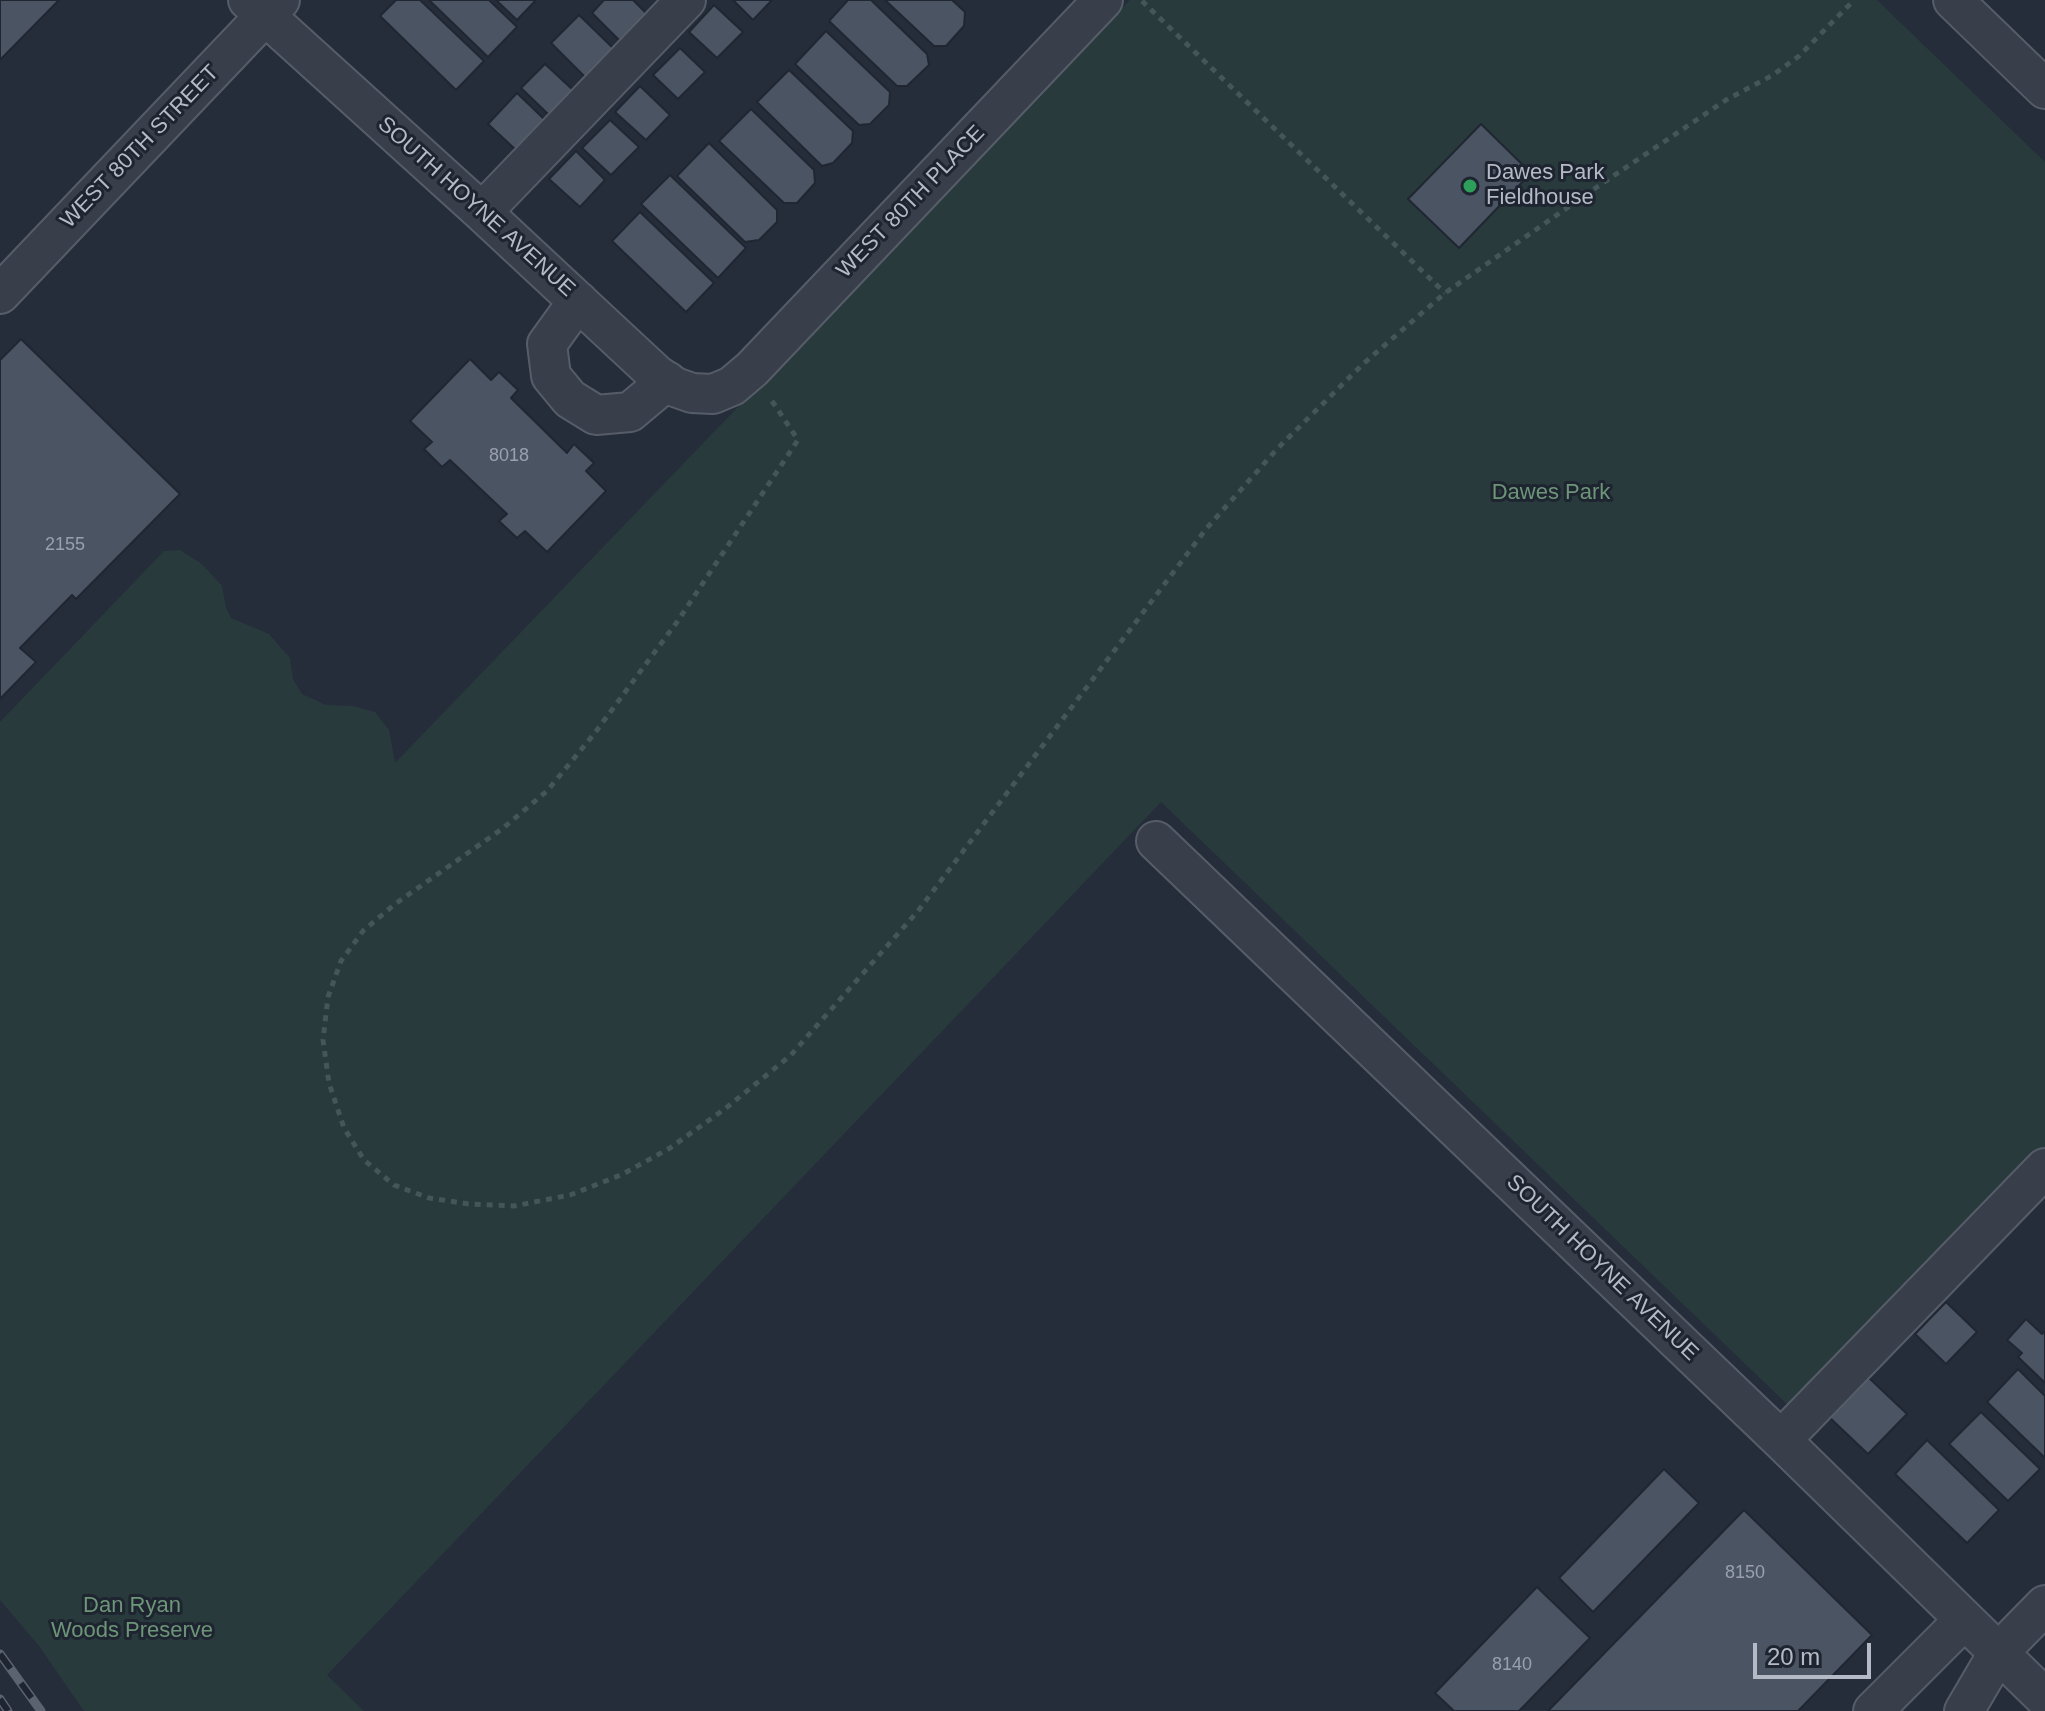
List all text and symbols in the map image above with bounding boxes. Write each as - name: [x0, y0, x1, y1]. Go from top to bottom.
- street label: WEST 80TH STREET: [55, 60, 225, 234]
- street label: SOUTH HOYNE AVENUE: [372, 111, 580, 303]
- street label: WEST 80TH PLACE: [831, 120, 991, 284]
- place label: Dawes Park Fieldhouse: [1486, 160, 1605, 212]
- marker: Dawes Park Fieldhouse: [1461, 177, 1479, 195]
- house number: 8018: [489, 445, 529, 467]
- park label: Dawes Park: [1492, 480, 1610, 506]
- house number: 2155: [45, 534, 85, 556]
- street label: SOUTH HOYNE AVENUE: [1501, 1169, 1703, 1367]
- house number: 8150: [1725, 1562, 1765, 1584]
- park label: Dan Ryan Woods Preserve: [51, 1593, 213, 1644]
- scale bar: [1757, 1627, 1875, 1677]
- text: 20 m: [1767, 1643, 1820, 1670]
- house number: 8140: [1492, 1654, 1532, 1676]

